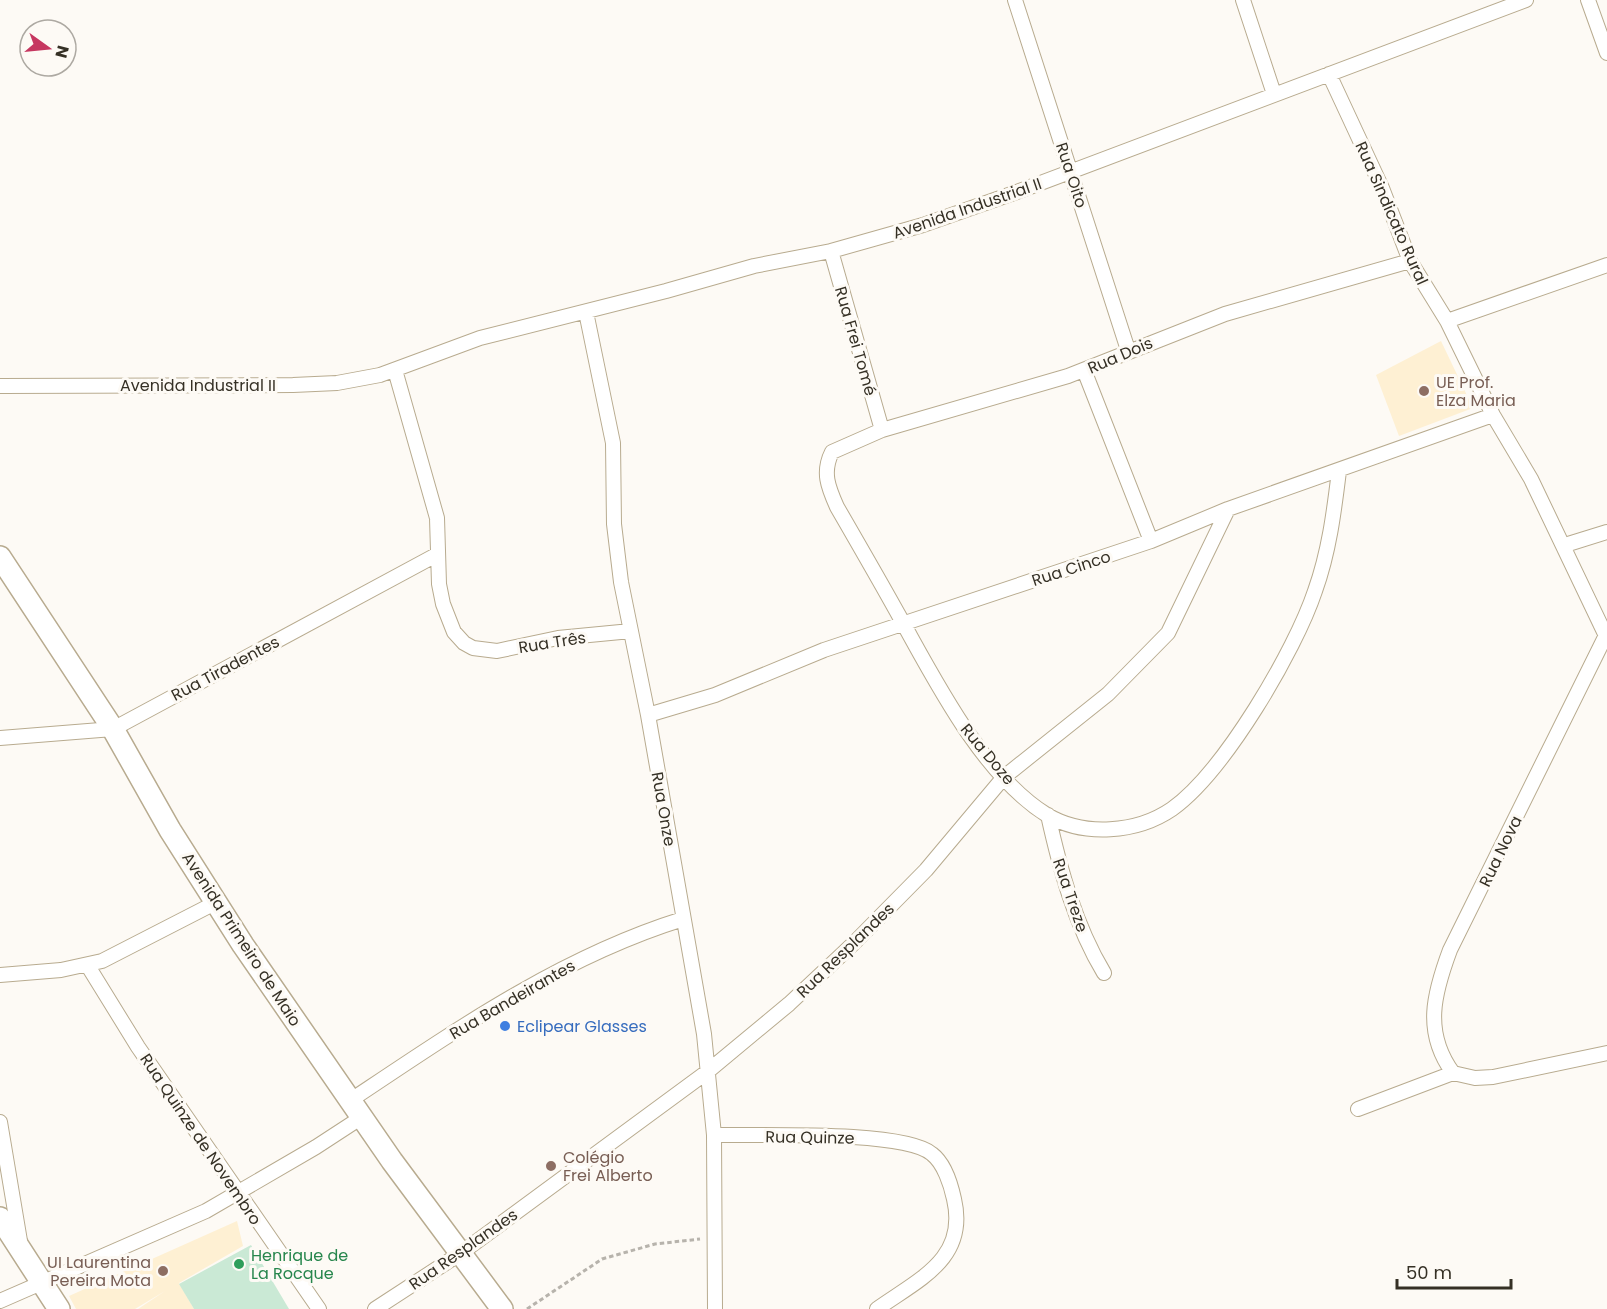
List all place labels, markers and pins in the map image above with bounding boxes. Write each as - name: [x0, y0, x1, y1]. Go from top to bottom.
- place label: UE Prof. Elza Maria: [1436, 371, 1516, 412]
- marker: UE Prof. Elza Maria: [1417, 384, 1431, 398]
- place label: Eclipear Glasses: [517, 1015, 647, 1038]
- marker: Eclipear Glasses: [498, 1019, 512, 1033]
- place label: Colégio Frei Alberto: [563, 1146, 653, 1187]
- marker: Colégio Frei Alberto: [544, 1159, 558, 1173]
- place label: Henrique de La Rocque: [251, 1244, 348, 1285]
- place label: UI Laurentina Pereira Mota: [47, 1251, 151, 1292]
- marker: Henrique de La Rocque: [232, 1257, 246, 1271]
- marker: UI Laurentina Pereira Mota: [156, 1264, 170, 1278]

